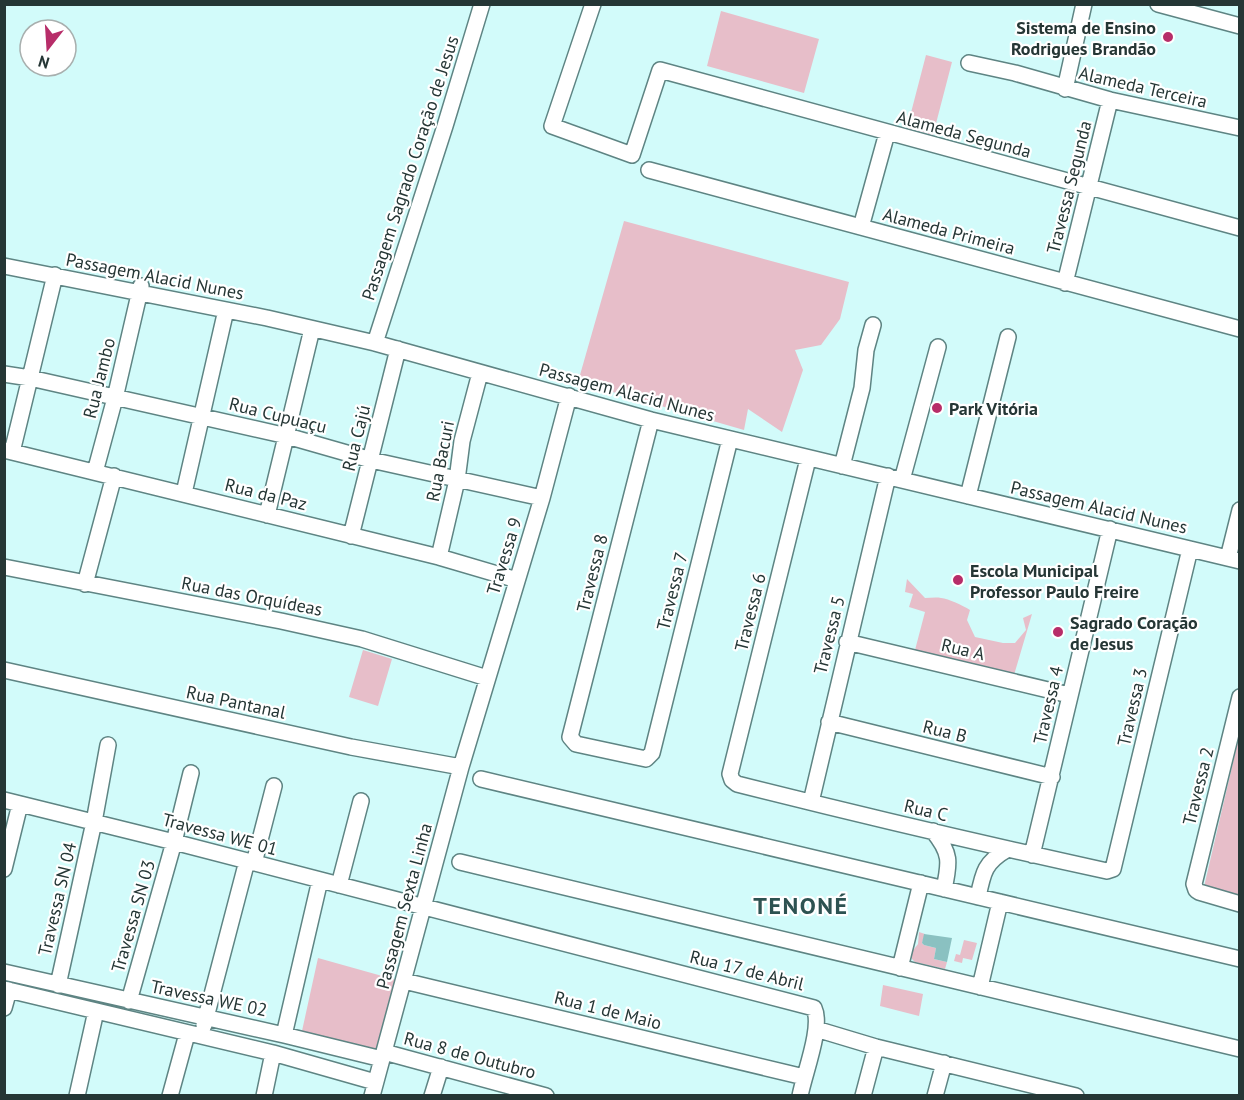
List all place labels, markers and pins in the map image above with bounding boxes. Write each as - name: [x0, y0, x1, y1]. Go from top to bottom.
- place label: Sistema de Ensino Rodrigues Brandão: [1011, 16, 1156, 60]
- marker: Sistema de Ensino Rodrigues Brandão: [1161, 30, 1175, 44]
- place label: Park Vitória: [949, 397, 1038, 420]
- marker: Park Vitória: [930, 401, 944, 415]
- place label: Escola Municipal Professor Paulo Freire: [970, 559, 1139, 603]
- marker: Escola Municipal Professor Paulo Freire: [951, 573, 965, 587]
- place label: Sagrado Coração de Jesus: [1070, 611, 1198, 655]
- marker: Sagrado Coração de Jesus: [1051, 625, 1065, 639]

